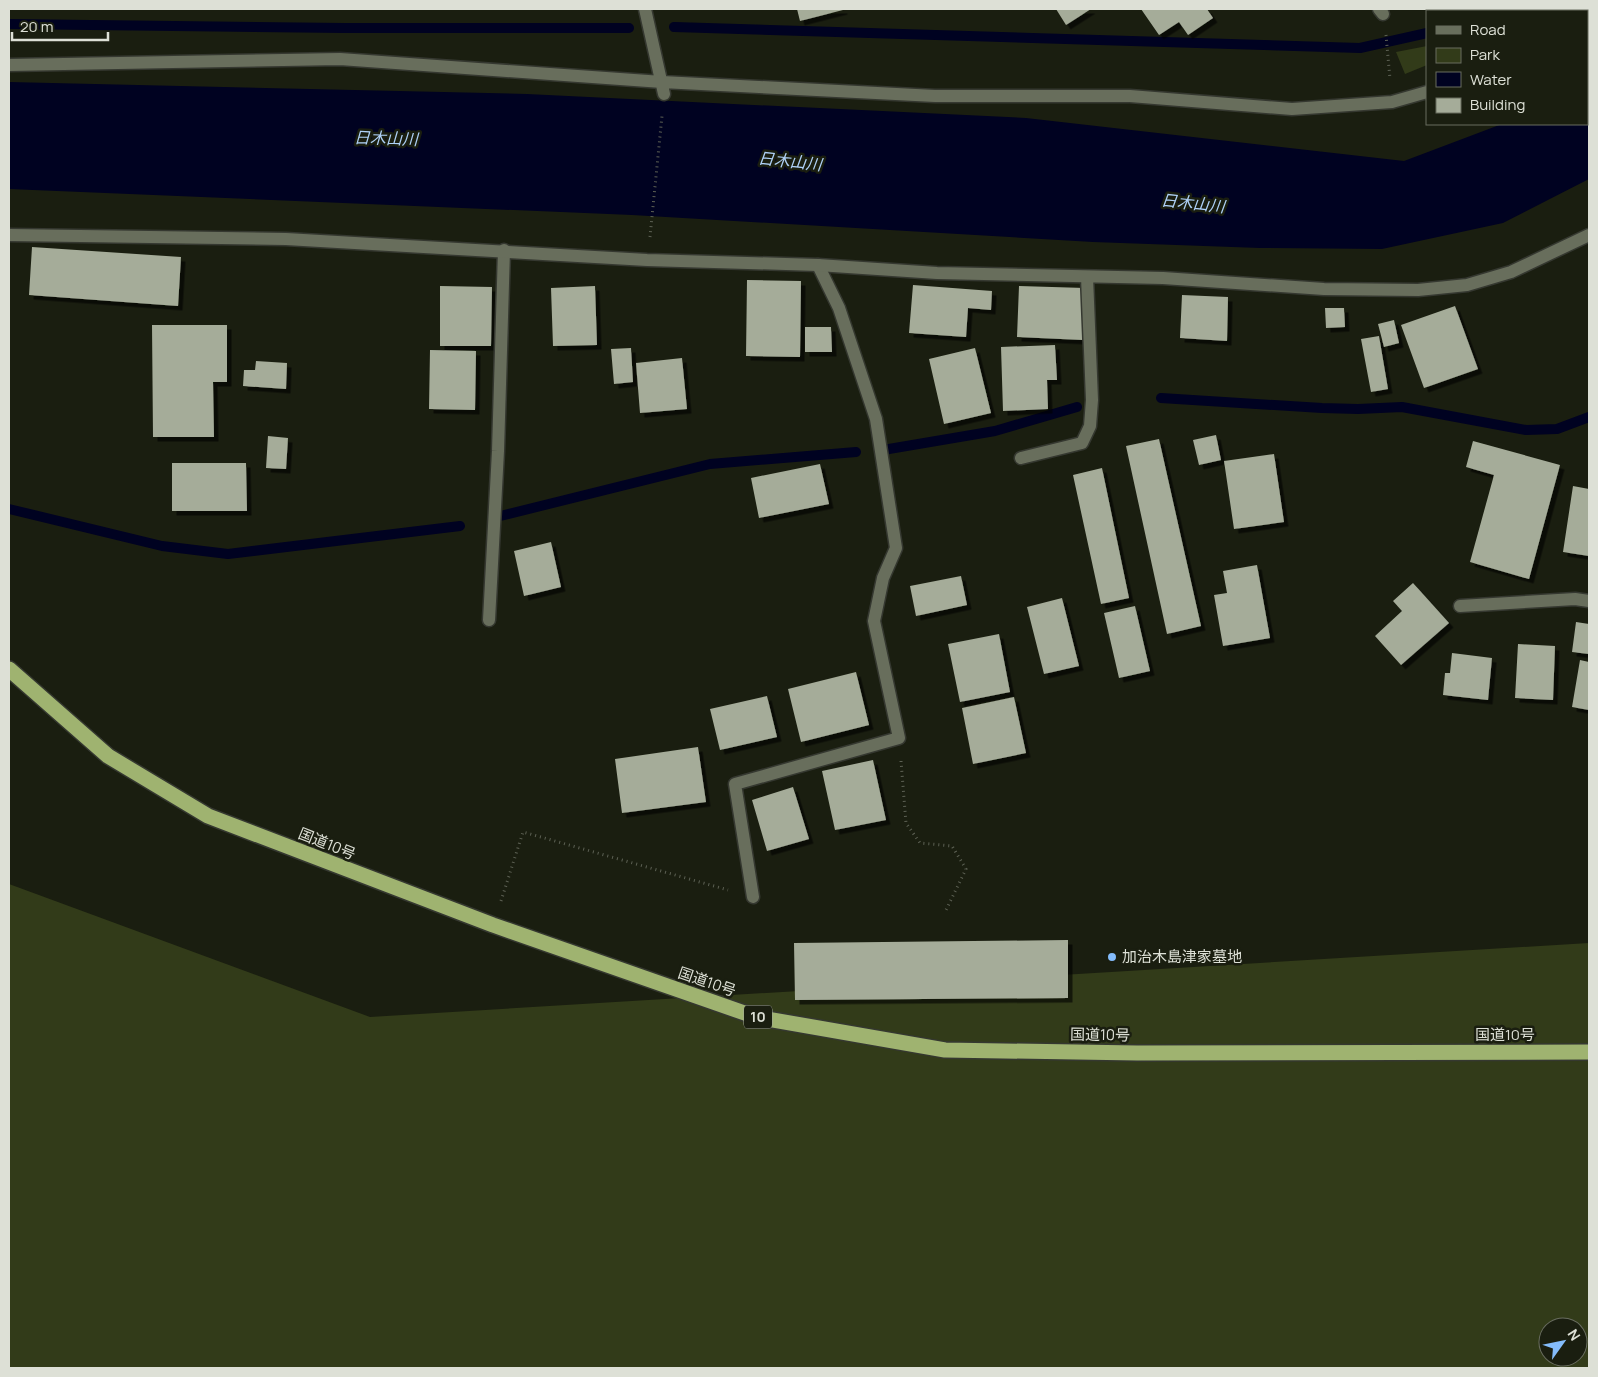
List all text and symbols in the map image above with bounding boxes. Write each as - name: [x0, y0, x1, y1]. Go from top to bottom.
- scale bar: [12, 10, 109, 42]
- legend: [1426, 10, 1588, 125]
- text: 20 m: [20, 16, 53, 37]
- text: Road: [1470, 19, 1506, 40]
- text: Park: [1470, 44, 1500, 65]
- text: Water: [1470, 69, 1512, 90]
- text: Building: [1470, 94, 1525, 115]
- water label: 日木山川: [354, 126, 420, 150]
- water label: 日木山川: [757, 147, 825, 175]
- water label: 日木山川: [1160, 189, 1228, 217]
- street label: 国道10号: [295, 823, 359, 865]
- place label: 加治木島津家墓地: [1122, 946, 1242, 967]
- marker: 加治木島津家墓地: [1106, 951, 1118, 963]
- street label: 国道10号: [675, 962, 739, 1001]
- road number: 10: [744, 1006, 772, 1028]
- street label: 国道10号: [1070, 1023, 1130, 1046]
- street label: 国道10号: [1475, 1024, 1535, 1045]
- north arrow: [1538, 1317, 1588, 1367]
- text: N: [1564, 1325, 1585, 1344]

